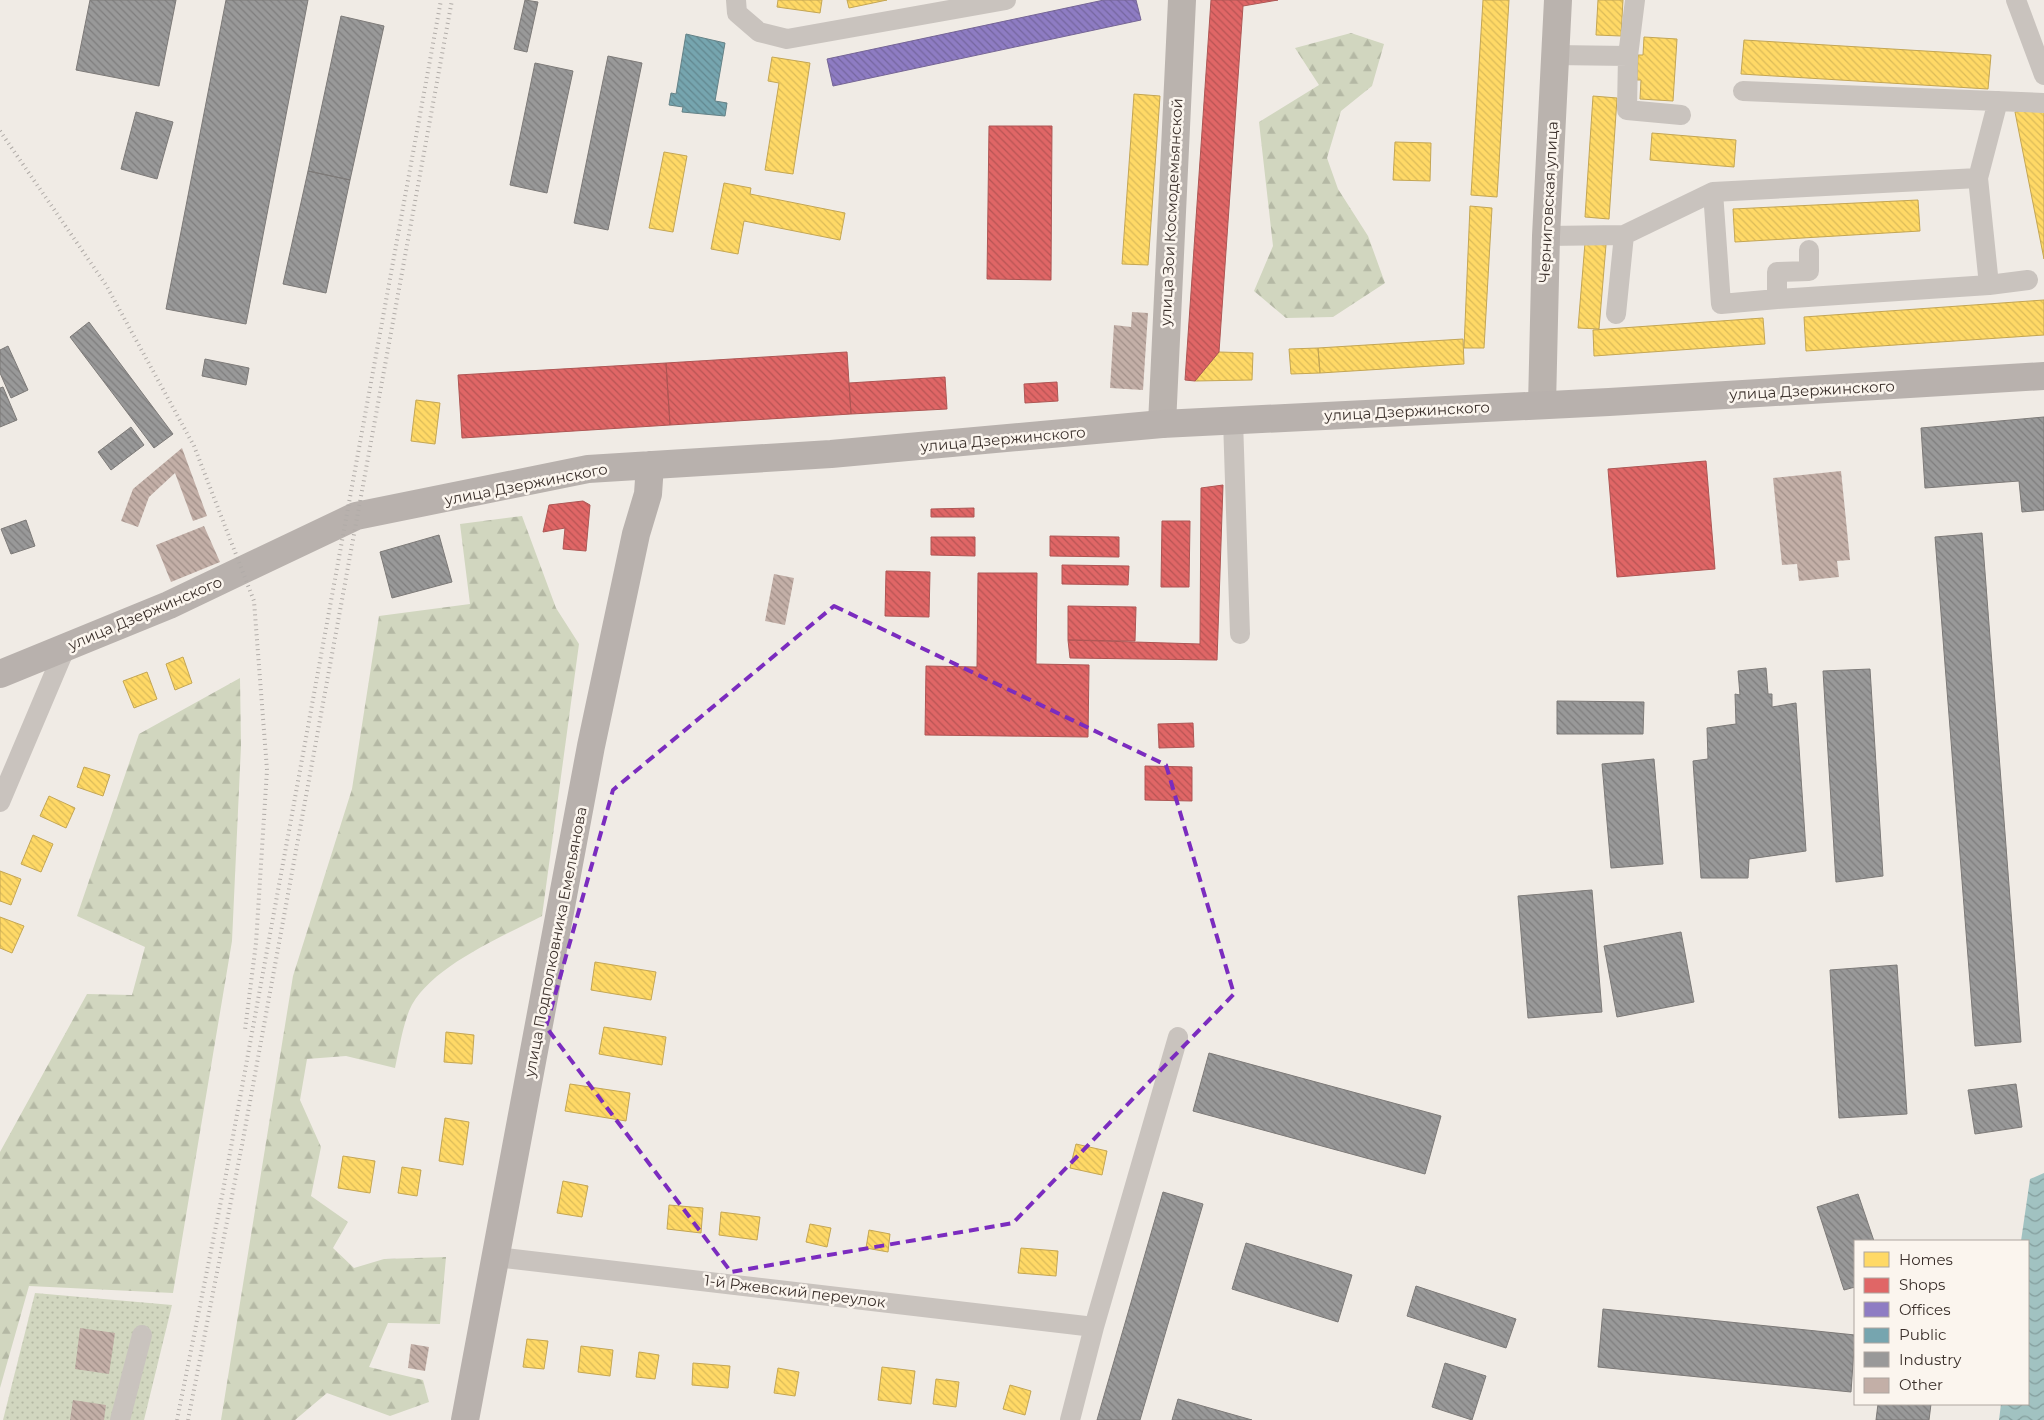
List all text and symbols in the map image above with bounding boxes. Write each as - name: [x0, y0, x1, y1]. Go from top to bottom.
- street label: улица Зои Космодемьянской: [1155, 98, 1186, 327]
- street label: Черниговская улица: [1534, 121, 1562, 283]
- street label: улица Дзержинского: [1728, 376, 1895, 404]
- street label: улица Дзержинского: [1323, 397, 1490, 425]
- street label: улица Дзержинского: [919, 422, 1086, 456]
- street label: улица Дзержинского: [442, 459, 609, 509]
- street label: улица Дзержинского: [64, 572, 225, 654]
- street label: улица Подполковника Емельянова: [519, 805, 591, 1080]
- legend: [1854, 1240, 2029, 1405]
- text: Homes: [1899, 1250, 1953, 1269]
- street label: 1-й Ржевский переулок: [703, 1270, 887, 1312]
- text: Shops: [1899, 1275, 1945, 1294]
- text: Offices: [1899, 1300, 1951, 1319]
- text: Public: [1899, 1325, 1947, 1344]
- text: Industry: [1899, 1350, 1962, 1369]
- text: Other: [1899, 1375, 1943, 1394]

